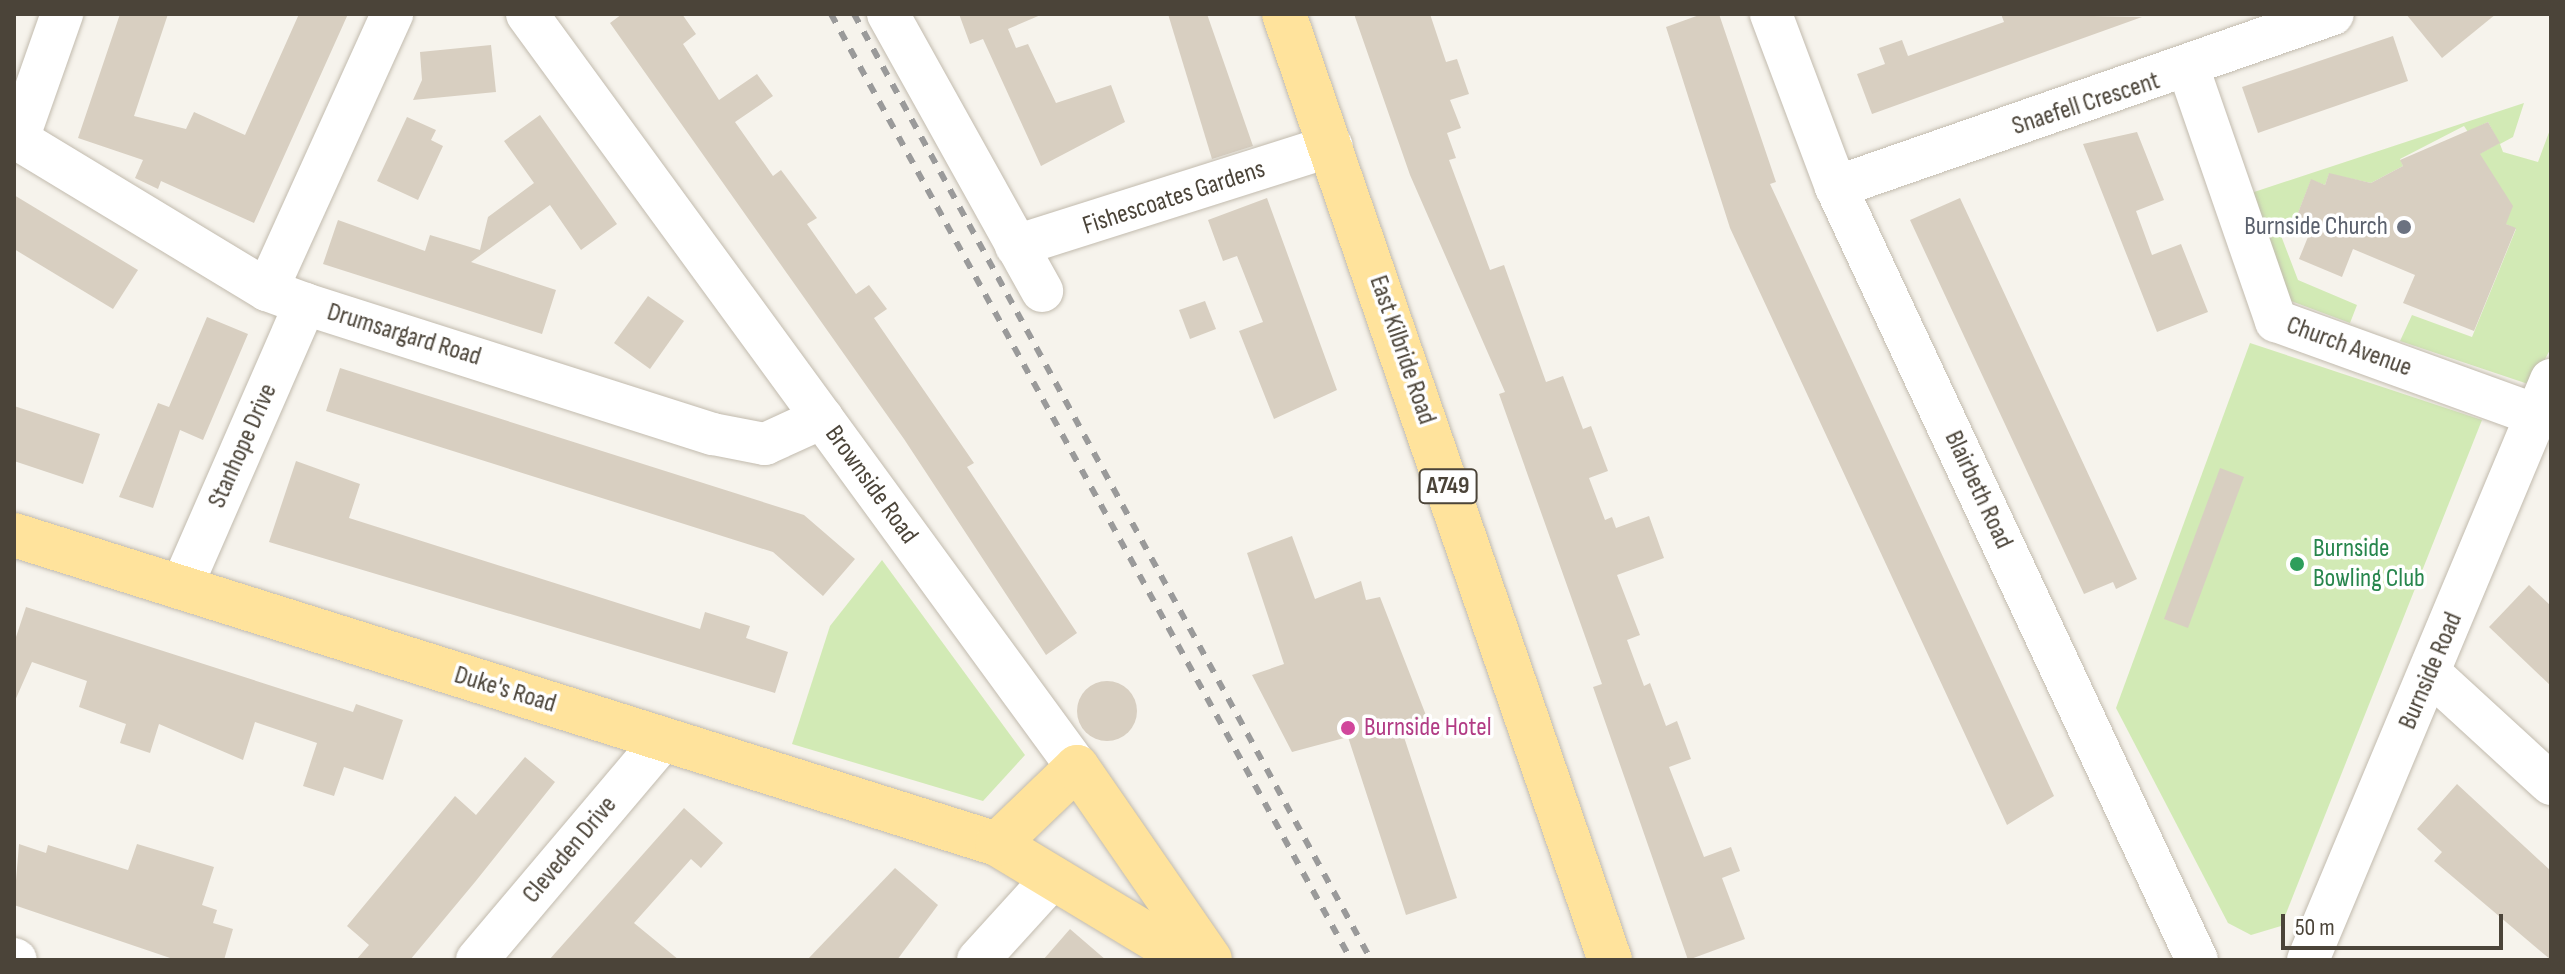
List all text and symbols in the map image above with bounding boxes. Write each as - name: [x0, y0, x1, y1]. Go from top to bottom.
- street label: Snaefell Crescent: [2008, 65, 2164, 143]
- street label: Fishescoates Gardens: [1079, 154, 1269, 242]
- place label: Burnside Church: [2244, 211, 2388, 243]
- marker: Burnside Church: [2395, 218, 2413, 236]
- street label: East Kilbride Road: [1362, 272, 1442, 428]
- street label: Drumsargard Road: [323, 297, 485, 373]
- street label: Church Avenue: [2282, 310, 2416, 384]
- street label: Stanhope Drive: [202, 379, 284, 513]
- street label: Brownside Road: [818, 420, 924, 550]
- street label: Blairbeth Road: [1937, 426, 2019, 554]
- road number: A749: [1418, 466, 1478, 506]
- place label: Burnside Bowling Club: [2313, 533, 2425, 594]
- marker: Burnside Bowling Club: [2288, 555, 2306, 573]
- street label: Burnside Road: [2392, 608, 2470, 734]
- street label: Duke's Road: [450, 660, 560, 720]
- place label: Burnside Hotel: [1364, 712, 1492, 744]
- marker: Burnside Hotel: [1339, 719, 1357, 737]
- street label: Cleveden Drive: [516, 790, 624, 910]
- scale bar: [2285, 898, 2507, 948]
- text: 50 m: [2295, 913, 2335, 942]

